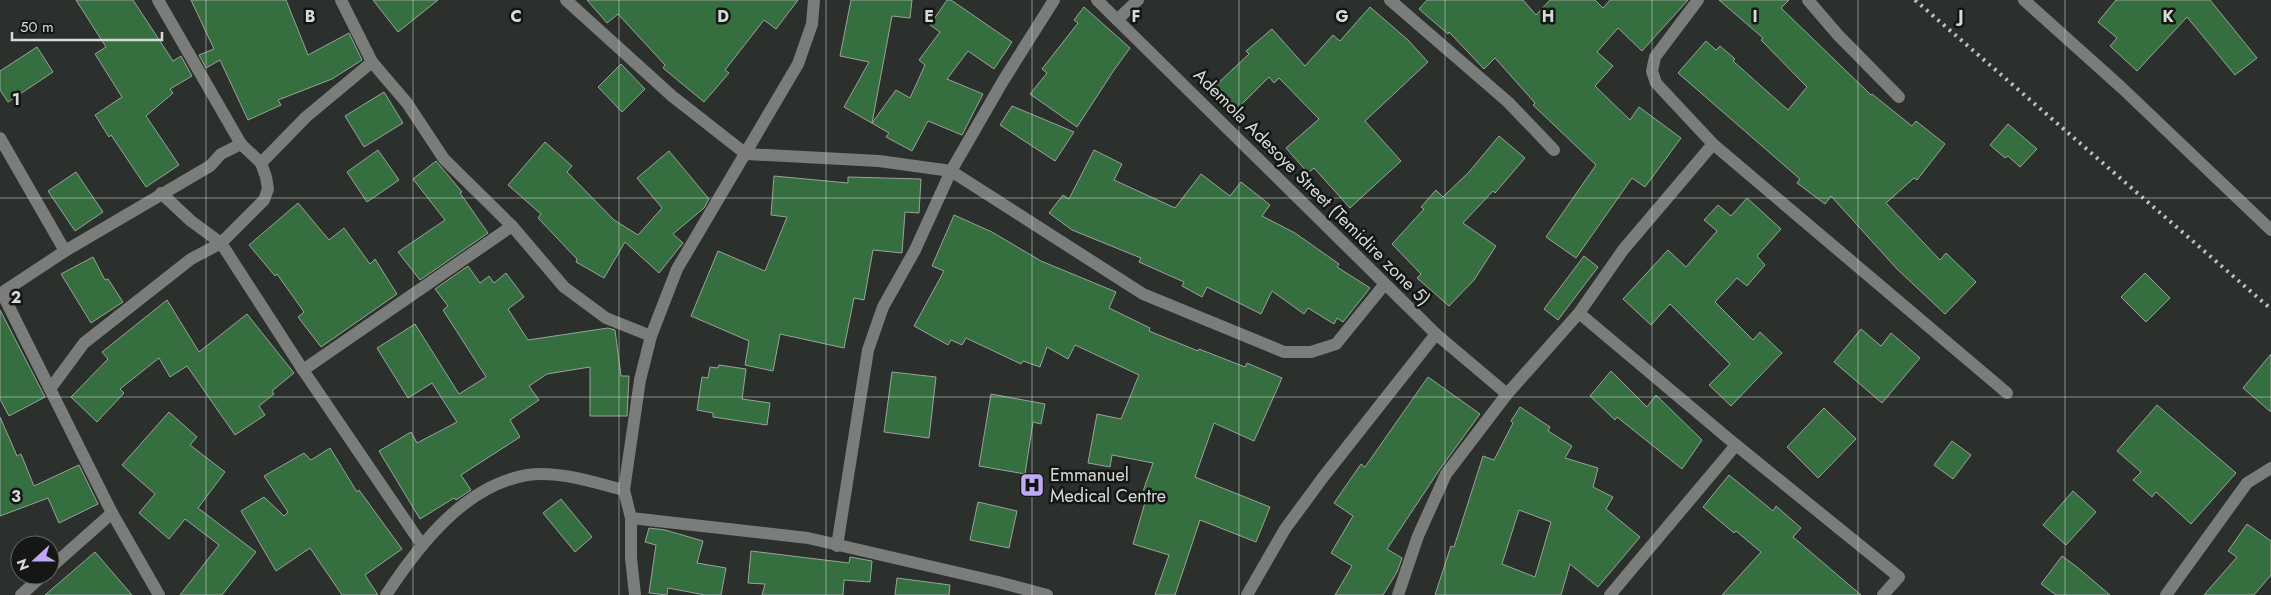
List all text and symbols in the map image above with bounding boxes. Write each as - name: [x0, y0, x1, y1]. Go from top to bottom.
- text: B: [305, 5, 315, 28]
- text: C: [510, 5, 522, 28]
- text: D: [717, 5, 729, 28]
- text: E: [924, 5, 934, 28]
- text: F: [1132, 5, 1140, 28]
- text: G: [1335, 5, 1349, 28]
- text: H: [1542, 5, 1554, 28]
- text: I: [1752, 5, 1758, 28]
- text: J: [1955, 5, 1964, 28]
- text: K: [2162, 5, 2174, 28]
- scale bar: [12, 10, 162, 42]
- text: 50 m: [20, 16, 54, 38]
- street label: Ademola Adesoye Street (Temidire zone 5): [1188, 63, 1436, 311]
- text: 1: [12, 88, 20, 111]
- text: 2: [11, 286, 21, 309]
- place label: Emmanuel Medical Centre: [1050, 462, 1166, 509]
- hospital icon: Emmanuel Medical Centre: [1019, 472, 1045, 498]
- text: 3: [11, 485, 21, 508]
- north arrow: [10, 535, 60, 585]
- text: N: [12, 556, 34, 573]

